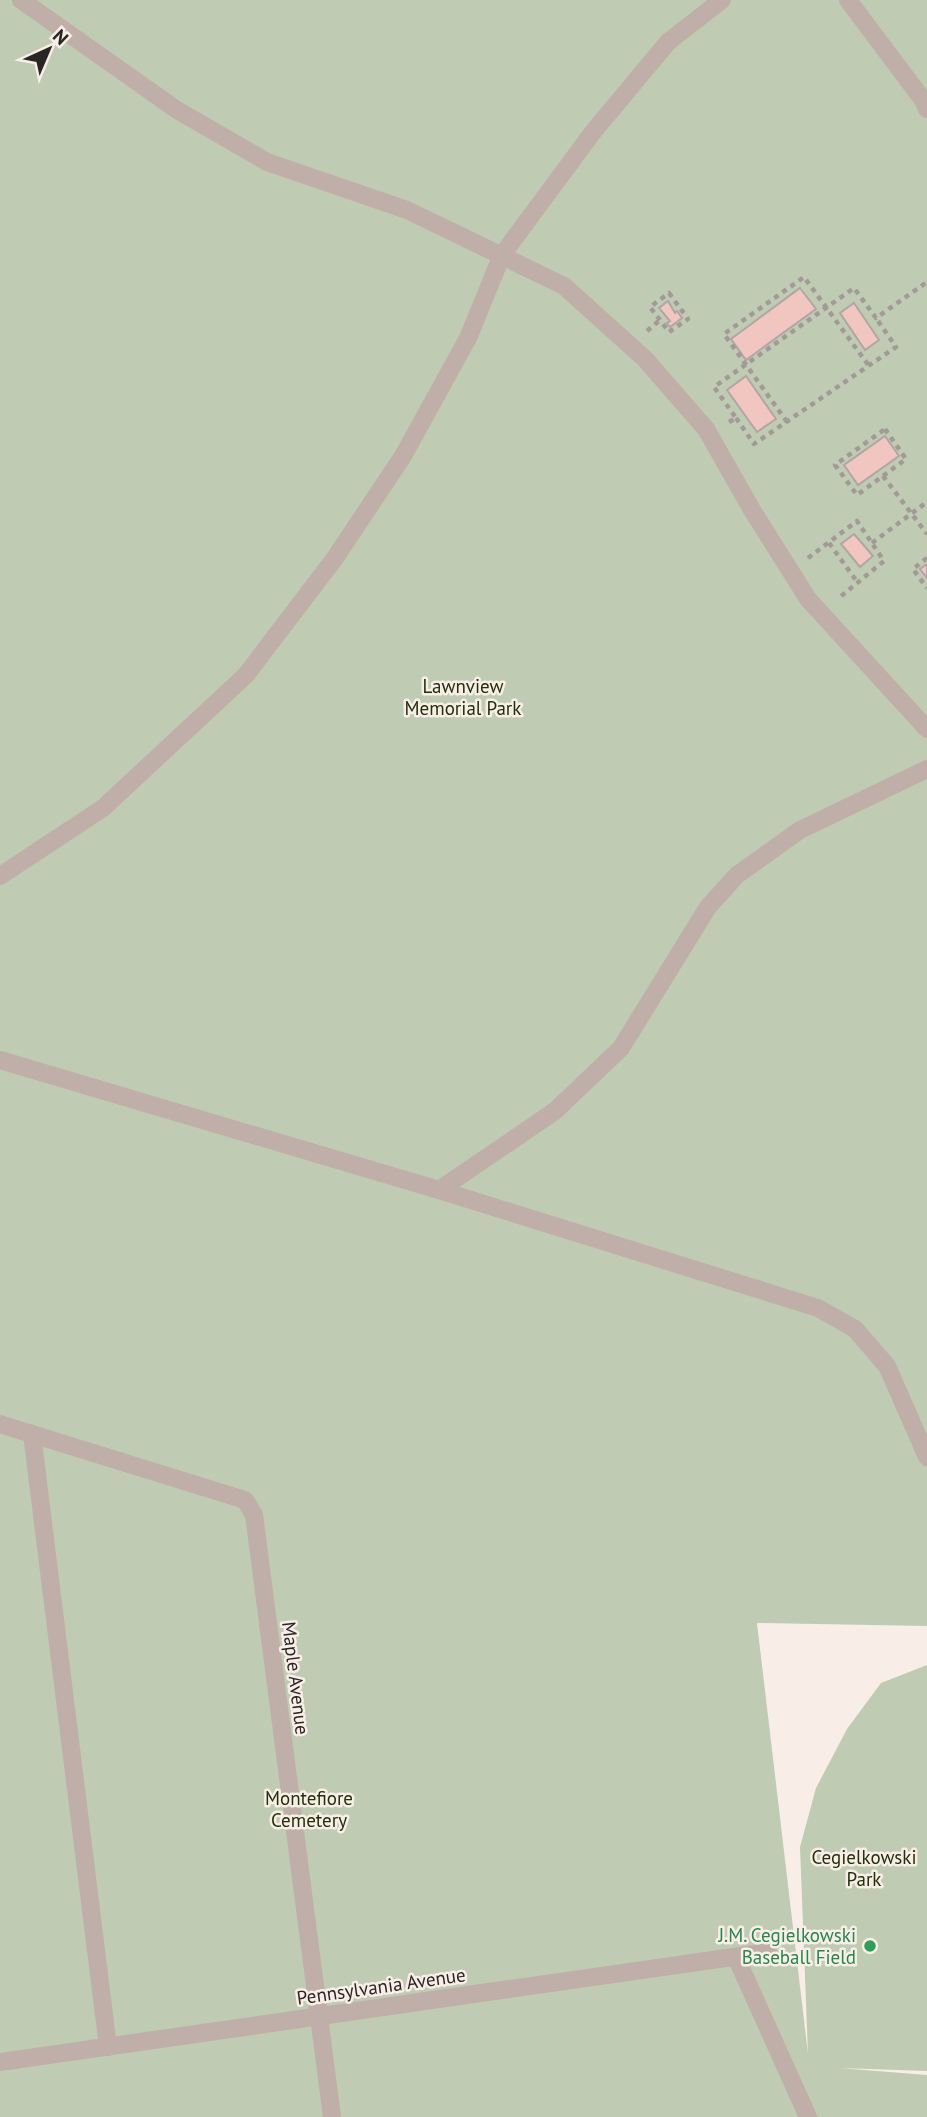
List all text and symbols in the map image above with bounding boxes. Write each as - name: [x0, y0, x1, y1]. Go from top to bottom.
- north arrow: [14, 14, 84, 84]
- text: N: [48, 24, 74, 50]
- park label: Lawnview Memorial Park: [405, 674, 521, 720]
- street label: Maple Avenue: [277, 1620, 315, 1736]
- park label: Montefiore Cemetery: [265, 1786, 353, 1832]
- park label: Cegielkowski Park: [811, 1845, 917, 1891]
- place label: J.M. Cegielkowski Baseball Field: [718, 1923, 856, 1969]
- marker: J.M. Cegielkowski Baseball Field: [862, 1938, 878, 1954]
- street label: Pennsylvania Avenue: [295, 1962, 467, 2010]

